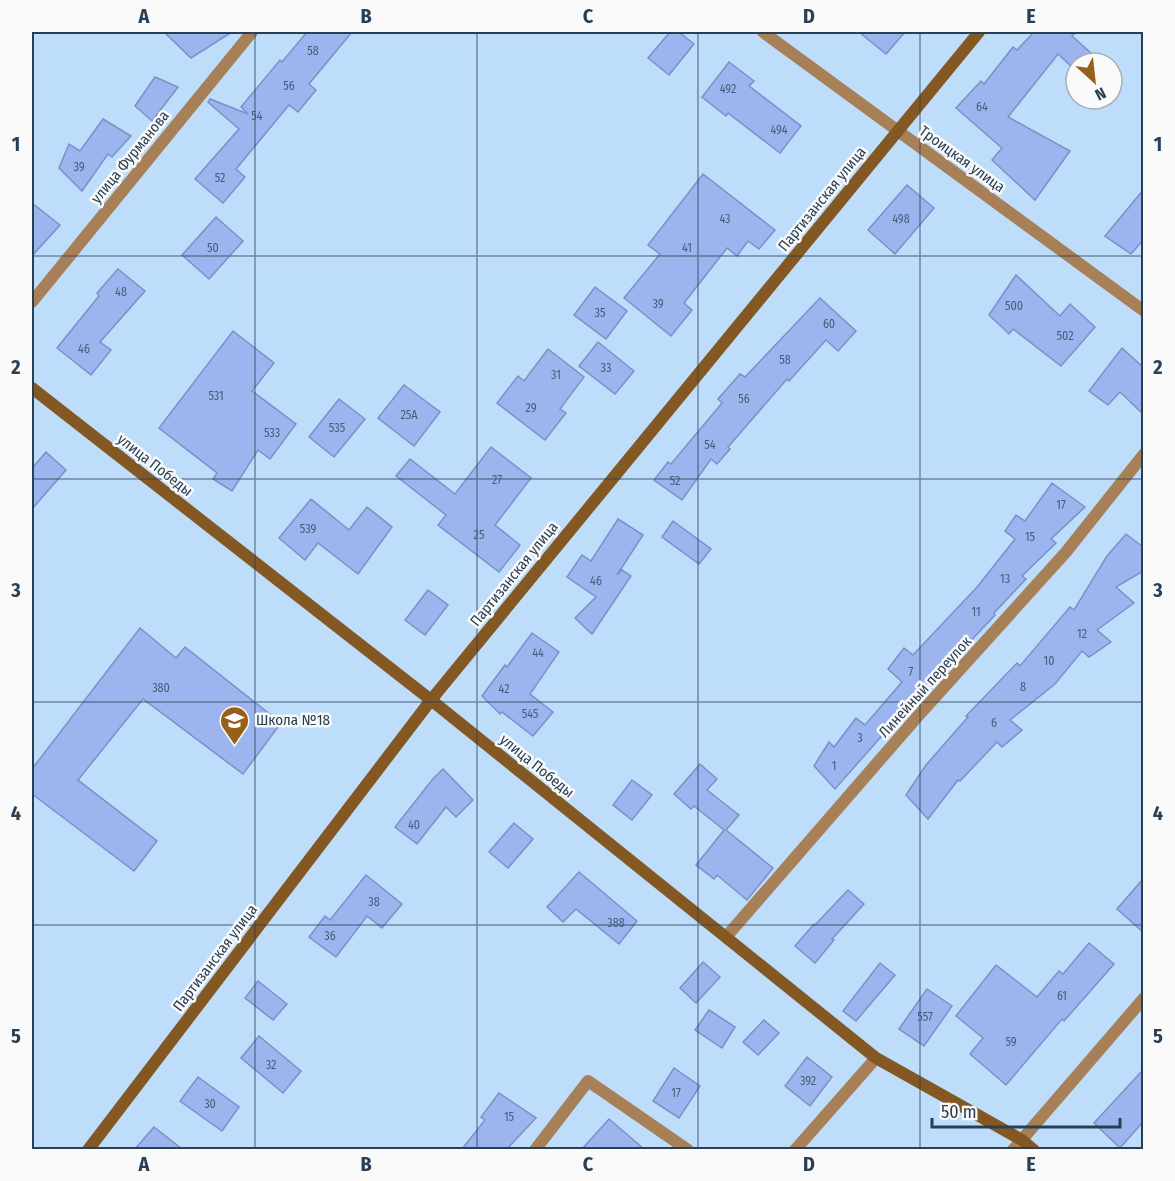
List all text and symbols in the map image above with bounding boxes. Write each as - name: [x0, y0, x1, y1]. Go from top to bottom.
- text: A: [138, 4, 151, 28]
- text: B: [360, 4, 372, 28]
- text: C: [583, 4, 594, 28]
- text: D: [803, 4, 815, 28]
- text: E: [1026, 4, 1036, 28]
- house number: 58: [307, 44, 319, 58]
- north arrow: [1064, 51, 1124, 111]
- house number: 56: [283, 79, 295, 93]
- house number: 492: [720, 82, 736, 96]
- text: N: [1092, 83, 1109, 105]
- house number: 64: [976, 100, 988, 114]
- street label: улица Фурманова: [87, 107, 173, 207]
- house number: 54: [251, 109, 263, 123]
- street label: Троицкая улица: [916, 122, 1008, 196]
- house number: 494: [770, 123, 788, 137]
- text: 1: [12, 132, 20, 156]
- text: 1: [1154, 132, 1162, 156]
- street label: Партизанская улица: [774, 143, 870, 255]
- house number: 39: [73, 160, 85, 174]
- house number: 52: [215, 171, 225, 185]
- house number: 43: [719, 212, 731, 226]
- house number: 498: [892, 212, 910, 226]
- house number: 50: [207, 241, 219, 255]
- house number: 41: [682, 241, 692, 255]
- house number: 48: [115, 285, 127, 299]
- house number: 39: [652, 297, 664, 311]
- house number: 500: [1005, 299, 1023, 313]
- house number: 35: [595, 306, 606, 320]
- house number: 60: [823, 317, 835, 331]
- house number: 502: [1057, 329, 1073, 343]
- house number: 46: [78, 342, 90, 356]
- house number: 58: [779, 353, 791, 367]
- text: 2: [10, 355, 21, 379]
- text: 2: [1152, 355, 1163, 379]
- house number: 33: [601, 361, 611, 375]
- house number: 31: [551, 368, 561, 382]
- house number: 531: [208, 389, 224, 403]
- house number: 56: [738, 392, 750, 406]
- house number: 29: [525, 401, 537, 415]
- house number: 25А: [400, 408, 418, 422]
- house number: 535: [329, 421, 346, 435]
- house number: 533: [264, 426, 280, 440]
- street label: улица Победы: [114, 430, 196, 500]
- house number: 54: [704, 438, 716, 452]
- house number: 27: [492, 473, 502, 487]
- house number: 52: [670, 474, 680, 488]
- house number: 17: [1056, 498, 1066, 512]
- street label: Партизанская улица: [466, 518, 562, 630]
- house number: 539: [300, 522, 316, 536]
- house number: 25: [474, 528, 485, 542]
- house number: 15: [1025, 530, 1036, 544]
- house number: 13: [1000, 572, 1010, 586]
- house number: 46: [590, 574, 602, 588]
- text: 3: [10, 578, 21, 602]
- text: 3: [1152, 578, 1163, 602]
- house number: 11: [971, 605, 981, 619]
- house number: 12: [1077, 627, 1087, 641]
- street label: Линейный переулок: [875, 633, 975, 741]
- house number: 44: [532, 646, 544, 660]
- house number: 10: [1044, 654, 1054, 668]
- house number: 7: [909, 665, 914, 679]
- house number: 8: [1020, 680, 1026, 694]
- house number: 380: [152, 681, 170, 695]
- house number: 42: [499, 682, 509, 696]
- school or university icon: Школа №18: [219, 704, 251, 746]
- house number: 545: [522, 707, 539, 721]
- place label: Школа №18: [256, 711, 330, 729]
- house number: 6: [991, 716, 997, 730]
- street label: улица Победы: [496, 730, 578, 802]
- house number: 3: [857, 731, 863, 745]
- house number: 1: [832, 759, 836, 773]
- text: 4: [11, 801, 21, 825]
- text: 4: [1153, 801, 1163, 825]
- house number: 40: [408, 818, 420, 832]
- house number: 38: [368, 895, 380, 909]
- street label: Партизанская улица: [169, 901, 261, 1015]
- house number: 388: [607, 916, 625, 930]
- house number: 36: [324, 929, 336, 943]
- house number: 61: [1057, 989, 1067, 1003]
- house number: 557: [917, 1010, 933, 1024]
- text: 5: [11, 1024, 21, 1048]
- text: 5: [1153, 1024, 1163, 1048]
- house number: 59: [1005, 1035, 1017, 1049]
- house number: 32: [266, 1058, 276, 1072]
- house number: 392: [800, 1074, 816, 1088]
- house number: 17: [671, 1086, 681, 1100]
- scale bar: [932, 1091, 1120, 1129]
- house number: 30: [204, 1097, 216, 1111]
- text: 50 m: [941, 1101, 977, 1123]
- house number: 15: [504, 1110, 515, 1124]
- text: A: [138, 1152, 151, 1176]
- text: B: [360, 1152, 372, 1176]
- text: C: [583, 1152, 594, 1176]
- text: D: [803, 1152, 815, 1176]
- text: E: [1026, 1152, 1036, 1176]

